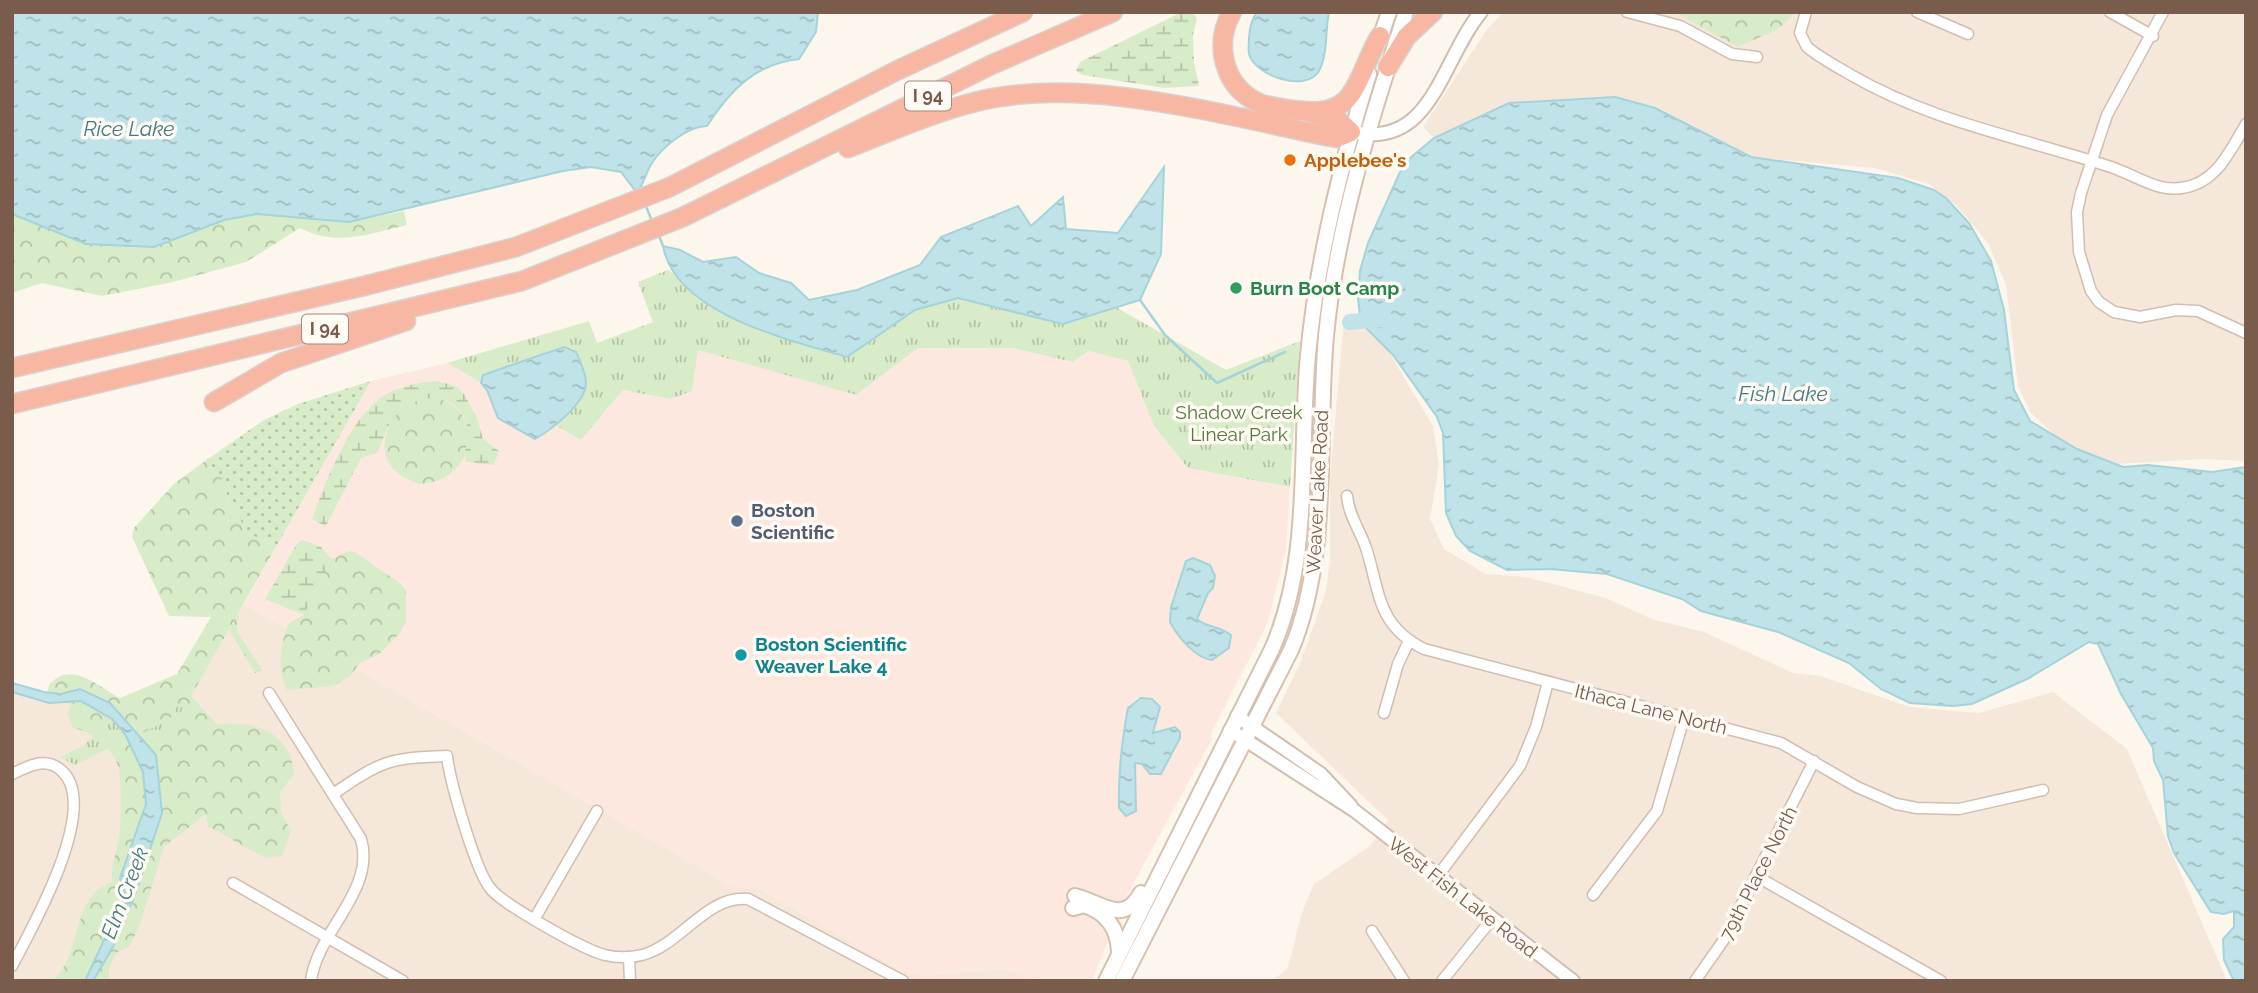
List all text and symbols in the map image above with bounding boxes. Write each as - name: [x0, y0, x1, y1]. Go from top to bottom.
- road number: I 94: [905, 82, 951, 110]
- water label: Rice Lake: [83, 116, 175, 141]
- place label: Applebee's: [1304, 149, 1406, 171]
- marker: Applebee's: [1282, 152, 1298, 168]
- place label: Burn Boot Camp: [1250, 277, 1399, 299]
- marker: Burn Boot Camp: [1228, 280, 1244, 296]
- road number: I 94: [302, 314, 348, 344]
- water label: Fish Lake: [1738, 381, 1828, 406]
- park label: Shadow Creek Linear Park: [1175, 401, 1303, 445]
- street label: Weaver Lake Road: [1302, 409, 1332, 575]
- place label: Boston Scientific: [751, 499, 835, 543]
- marker: Boston Scientific: [729, 513, 745, 529]
- place label: Boston Scientific Weaver Lake 4: [755, 633, 907, 677]
- marker: Boston Scientific Weaver Lake 4: [733, 647, 749, 663]
- street label: Ithaca Lane North: [1572, 679, 1730, 739]
- street label: 79th Place North: [1715, 802, 1801, 944]
- street label: West Fish Lake Road: [1384, 832, 1542, 962]
- water label: Elm Creek: [96, 844, 153, 942]

